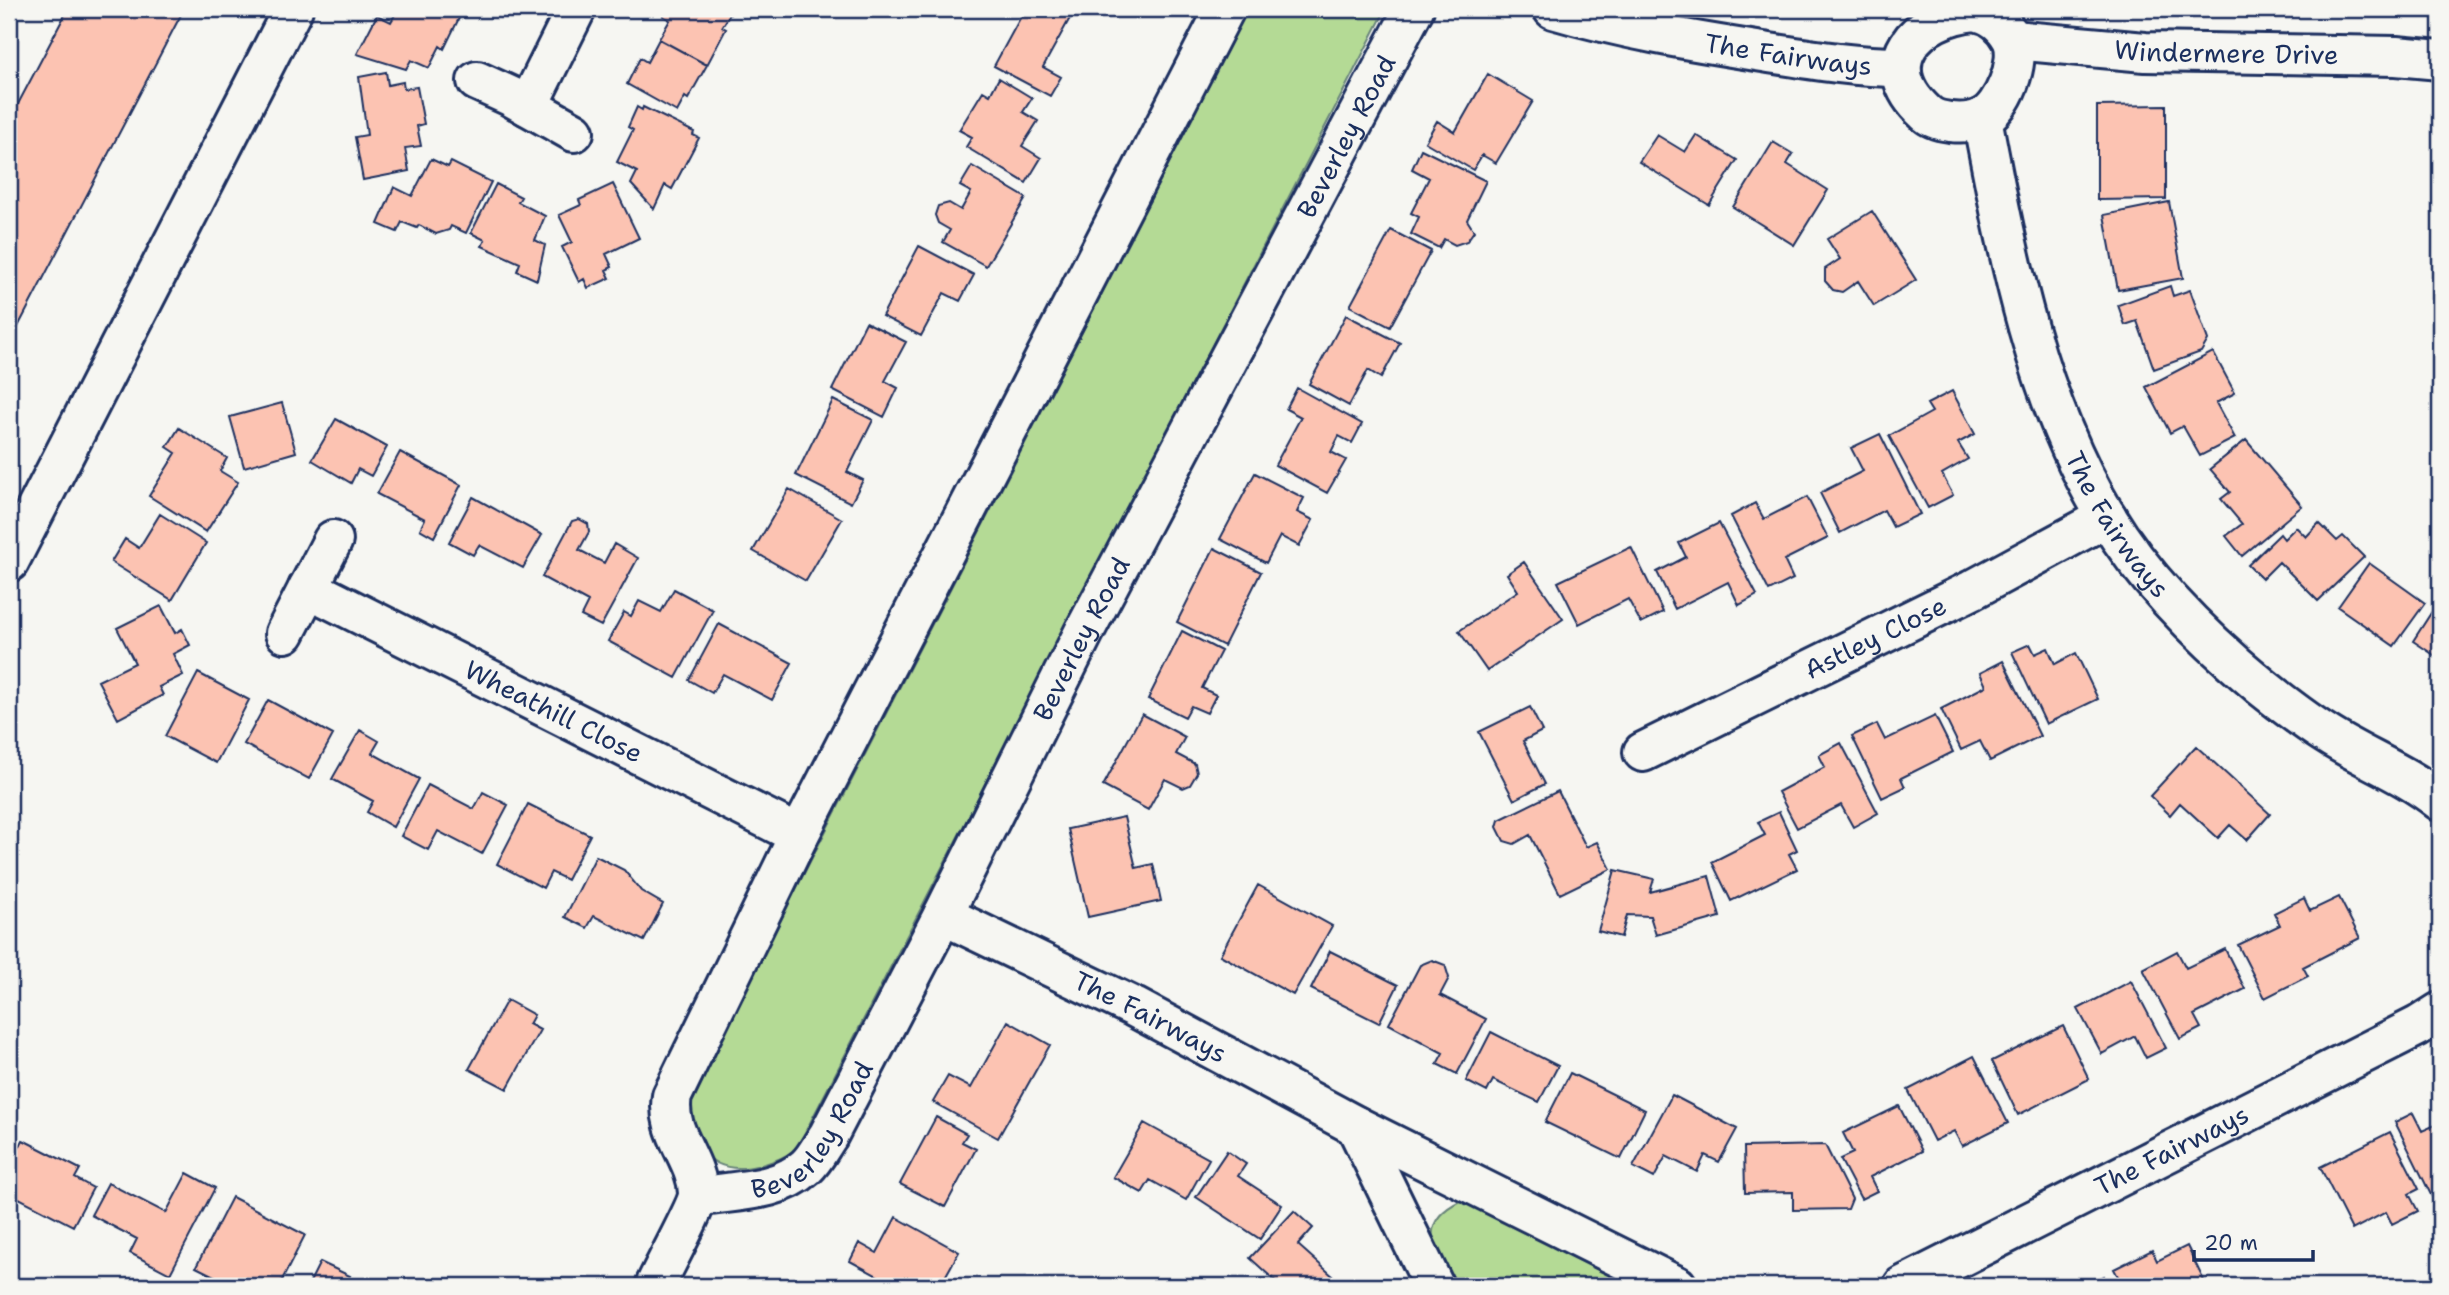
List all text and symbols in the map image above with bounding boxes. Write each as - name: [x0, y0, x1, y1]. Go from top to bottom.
- street label: The Fairways: [1702, 25, 1873, 83]
- street label: Windermere Drive: [2113, 31, 2339, 72]
- street label: Beverley Road: [1288, 49, 1404, 224]
- street label: The Fairways: [2058, 445, 2177, 605]
- street label: Beverley Road: [1025, 550, 1138, 727]
- street label: Astley Close: [1798, 587, 1952, 687]
- street label: Wheathill Close: [459, 652, 649, 771]
- street label: The Fairways: [1068, 963, 1233, 1071]
- street label: Beverley Road: [748, 1055, 881, 1206]
- street label: The Fairways: [2088, 1096, 2254, 1203]
- scale bar: [2194, 1218, 2312, 1262]
- text: 20 m: [2204, 1229, 2258, 1257]

